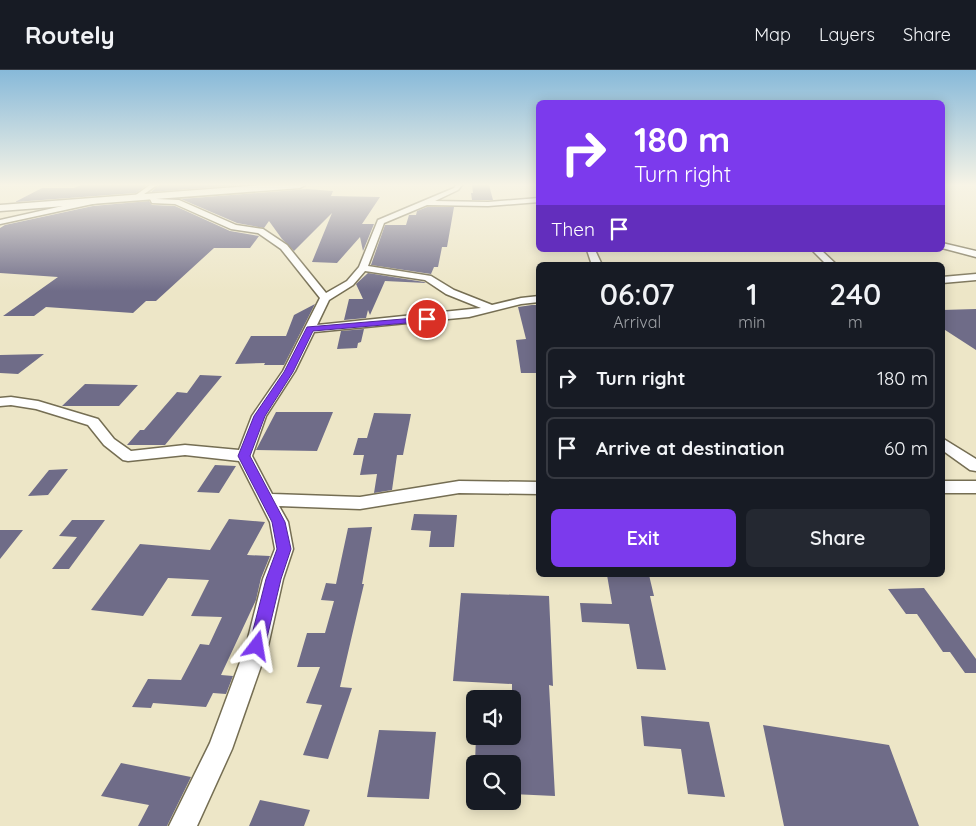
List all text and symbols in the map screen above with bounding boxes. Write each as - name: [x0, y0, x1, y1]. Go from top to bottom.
- text: Routely: [25, 20, 115, 50]
- text: Map: [754, 23, 791, 46]
- text: Layers: [819, 23, 875, 46]
- text: Share: [903, 23, 951, 46]
- text: 180 m: [634, 117, 730, 161]
- icon: right: [551, 120, 616, 185]
- text: Turn right: [634, 160, 731, 188]
- icon: arrive: [605, 215, 633, 243]
- text: Then: [551, 217, 595, 241]
- text: 06:07: [600, 275, 675, 313]
- text: 1: [746, 275, 758, 313]
- text: 240: [829, 275, 881, 313]
- pin: [406, 298, 448, 340]
- icon: arrive: [413, 305, 441, 333]
- text: Arrival: [613, 312, 661, 332]
- text: min: [738, 312, 766, 332]
- text: m: [848, 312, 863, 332]
- icon: right: [553, 364, 581, 392]
- text: Turn right: [596, 366, 685, 390]
- text: 180 m: [877, 366, 928, 390]
- icon: arrive: [553, 434, 581, 462]
- text: Arrive at destination: [596, 436, 785, 460]
- text: 60 m: [884, 436, 928, 460]
- button: Exit: [551, 509, 736, 567]
- button: Share: [746, 509, 930, 567]
- position arrow: [230, 619, 282, 671]
- map controls: [466, 690, 521, 810]
- button: sound: [466, 690, 521, 745]
- button: search: [466, 755, 521, 810]

